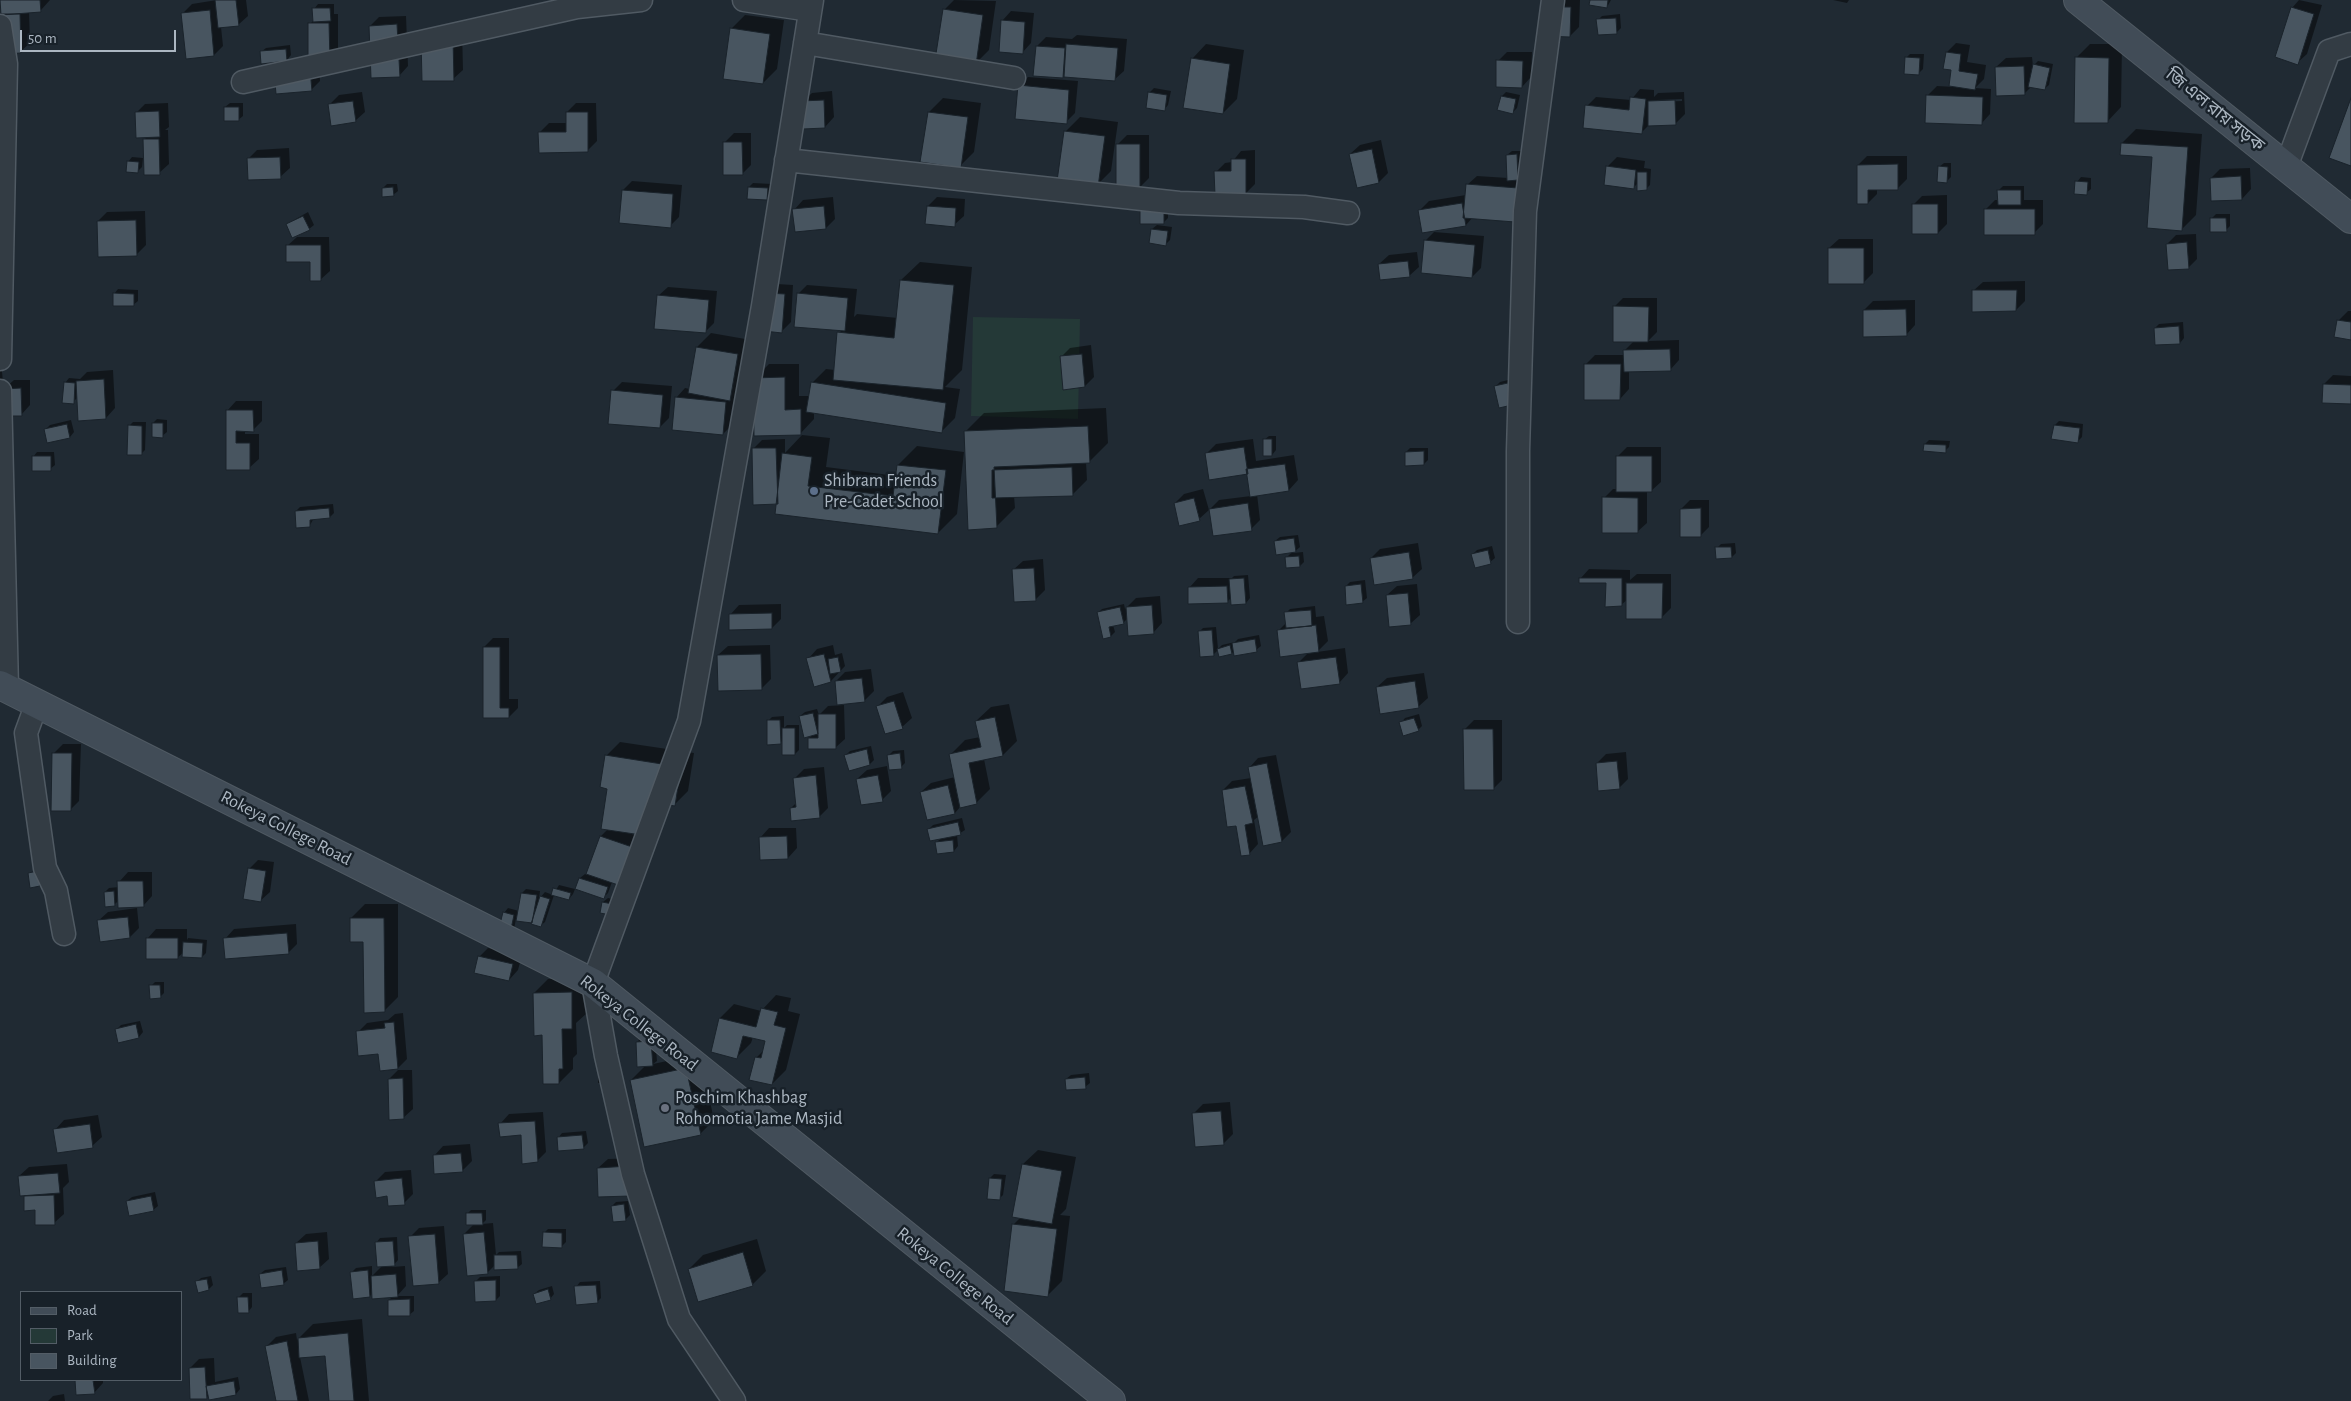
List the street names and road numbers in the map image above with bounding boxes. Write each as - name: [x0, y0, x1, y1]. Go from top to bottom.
- street label: জি এল রায় সড়ক: [2161, 64, 2269, 156]
- street label: Rokeya College Road: [217, 786, 355, 870]
- street label: Rokeya College Road: [576, 970, 702, 1076]
- street label: Rokeya College Road: [892, 1222, 1018, 1330]

